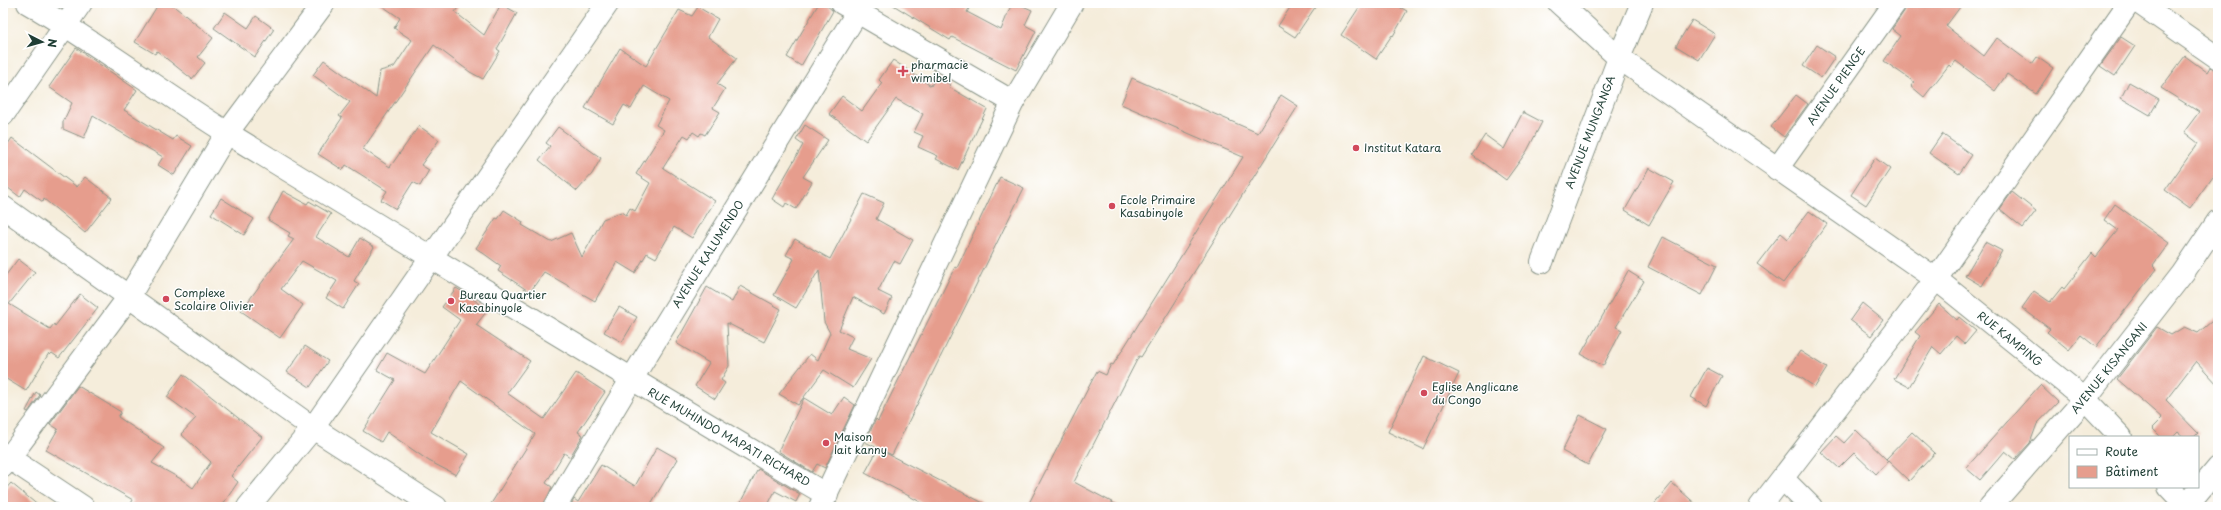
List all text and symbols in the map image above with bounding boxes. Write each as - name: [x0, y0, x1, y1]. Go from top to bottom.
- north arrow: [22, 22, 62, 62]
- text: N: [44, 38, 61, 49]
- street label: AVENUE PIENGE: [1802, 43, 1869, 128]
- place label: pharmacie wimibel: [911, 56, 968, 86]
- marker: pharmacie wimibel: [898, 66, 908, 76]
- street label: AVENUE MUNGANGA: [1560, 72, 1619, 191]
- place label: Institut Katara: [1364, 139, 1441, 156]
- marker: Institut Katara: [1351, 143, 1361, 153]
- place label: Ecole Primaire Kasabinyole: [1120, 191, 1196, 221]
- street label: AVENUE KALUMENDO: [668, 197, 748, 311]
- marker: Ecole Primaire Kasabinyole: [1107, 201, 1117, 211]
- place label: Complexe Scolaire Olivier: [174, 284, 253, 314]
- place label: Bureau Quartier Kasabinyole: [459, 286, 547, 316]
- marker: Complexe Scolaire Olivier: [161, 294, 171, 304]
- marker: Bureau Quartier Kasabinyole: [446, 296, 456, 306]
- street label: RUE KAMPING: [1974, 307, 2047, 370]
- street label: AVENUE KISANGANI: [2066, 318, 2151, 417]
- place label: Eglise Anglicane du Congo: [1432, 378, 1519, 408]
- street label: RUE MUHINDO MAPATI RICHARD: [645, 383, 814, 490]
- marker: Eglise Anglicane du Congo: [1419, 388, 1429, 398]
- place label: Maison lait kanny: [834, 428, 887, 458]
- legend: [2069, 436, 2199, 488]
- marker: Maison lait kanny: [821, 438, 831, 448]
- text: Route: [2105, 442, 2138, 460]
- text: Bâtiment: [2105, 462, 2158, 480]

